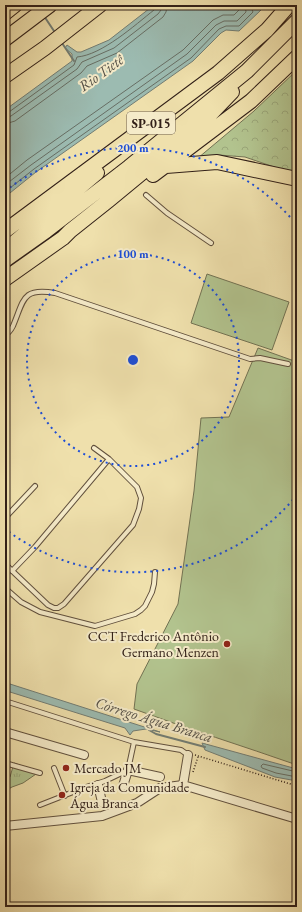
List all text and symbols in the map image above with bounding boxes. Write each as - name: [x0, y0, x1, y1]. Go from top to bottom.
- water label: Rio Tietê: [74, 49, 128, 95]
- road number: SP-015: [127, 112, 175, 134]
- text: 200 m: [117, 140, 149, 156]
- text: 100 m: [117, 246, 149, 262]
- centre of rings: [126, 353, 140, 367]
- place label: CCT Frederico Antônio Germano Menzen: [88, 627, 220, 661]
- marker: CCT Frederico Antônio Germano Menzen: [222, 639, 232, 649]
- water label: Córrego Água Branca: [93, 693, 215, 746]
- place label: Mercado JM: [74, 759, 142, 777]
- marker: Mercado JM: [61, 763, 71, 773]
- place label: Igreja da Comunidade Água Branca: [69, 778, 190, 812]
- marker: Igreja da Comunidade Água Branca: [57, 790, 67, 800]

